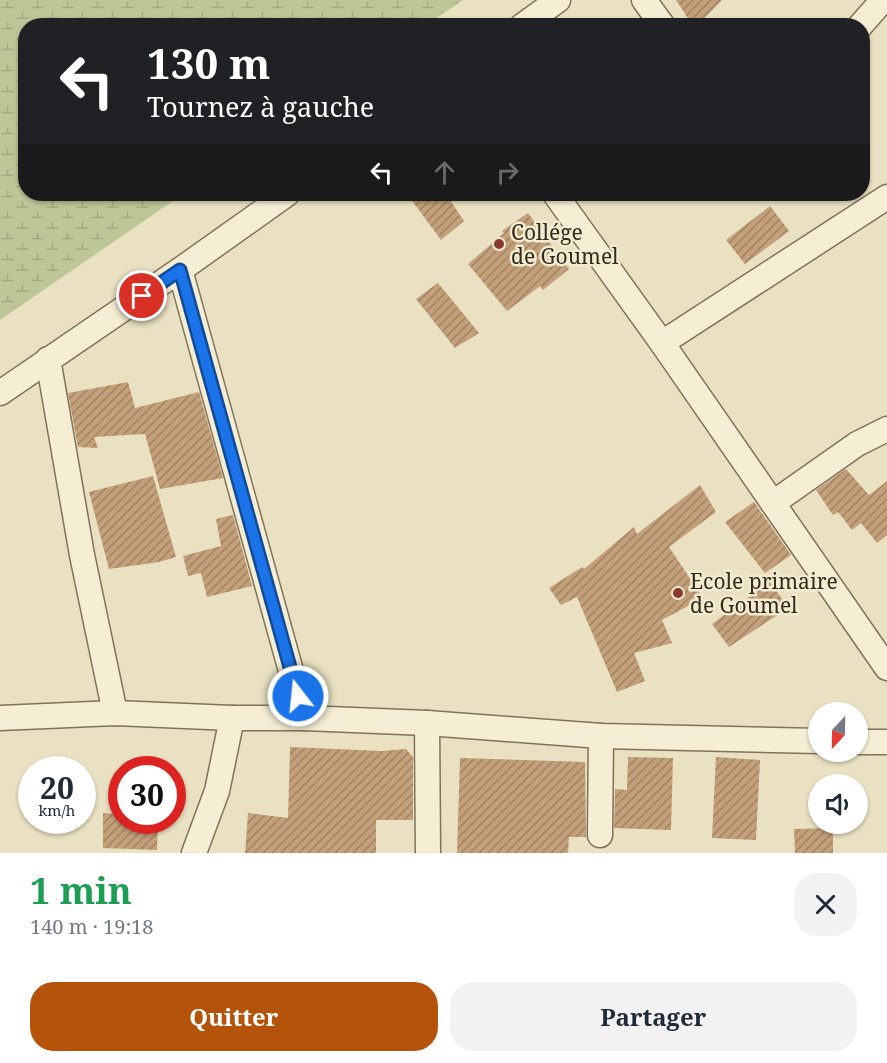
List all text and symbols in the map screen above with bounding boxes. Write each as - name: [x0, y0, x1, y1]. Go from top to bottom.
- text: 130 m: [147, 34, 271, 91]
- icon: left: [48, 42, 126, 120]
- text: Tournez à gauche: [147, 88, 374, 125]
- icon: left: [365, 156, 398, 189]
- icon: ahead: [428, 156, 461, 189]
- icon: right: [491, 156, 524, 189]
- place label: Collége de Goumel: [511, 218, 619, 270]
- marker: Collége de Goumel: [492, 237, 506, 251]
- pin: [116, 270, 167, 321]
- icon: arrive: [125, 279, 158, 312]
- place label: Ecole primaire de Goumel: [690, 567, 838, 619]
- marker: Ecole primaire de Goumel: [671, 586, 685, 600]
- position arrow: [266, 664, 330, 728]
- north arrow: [808, 702, 868, 762]
- map controls: [808, 702, 868, 834]
- speed limit sign: 30: [108, 756, 186, 834]
- text: 20: [40, 767, 74, 808]
- button: sound: [808, 774, 868, 834]
- text: km/h: [39, 800, 75, 820]
- text: 1 min: [30, 866, 132, 915]
- button: close: [794, 873, 857, 936]
- text: 140 m · 19:18: [30, 913, 153, 940]
- button: Quitter: [30, 982, 438, 1051]
- button: Partager: [450, 982, 857, 1051]

